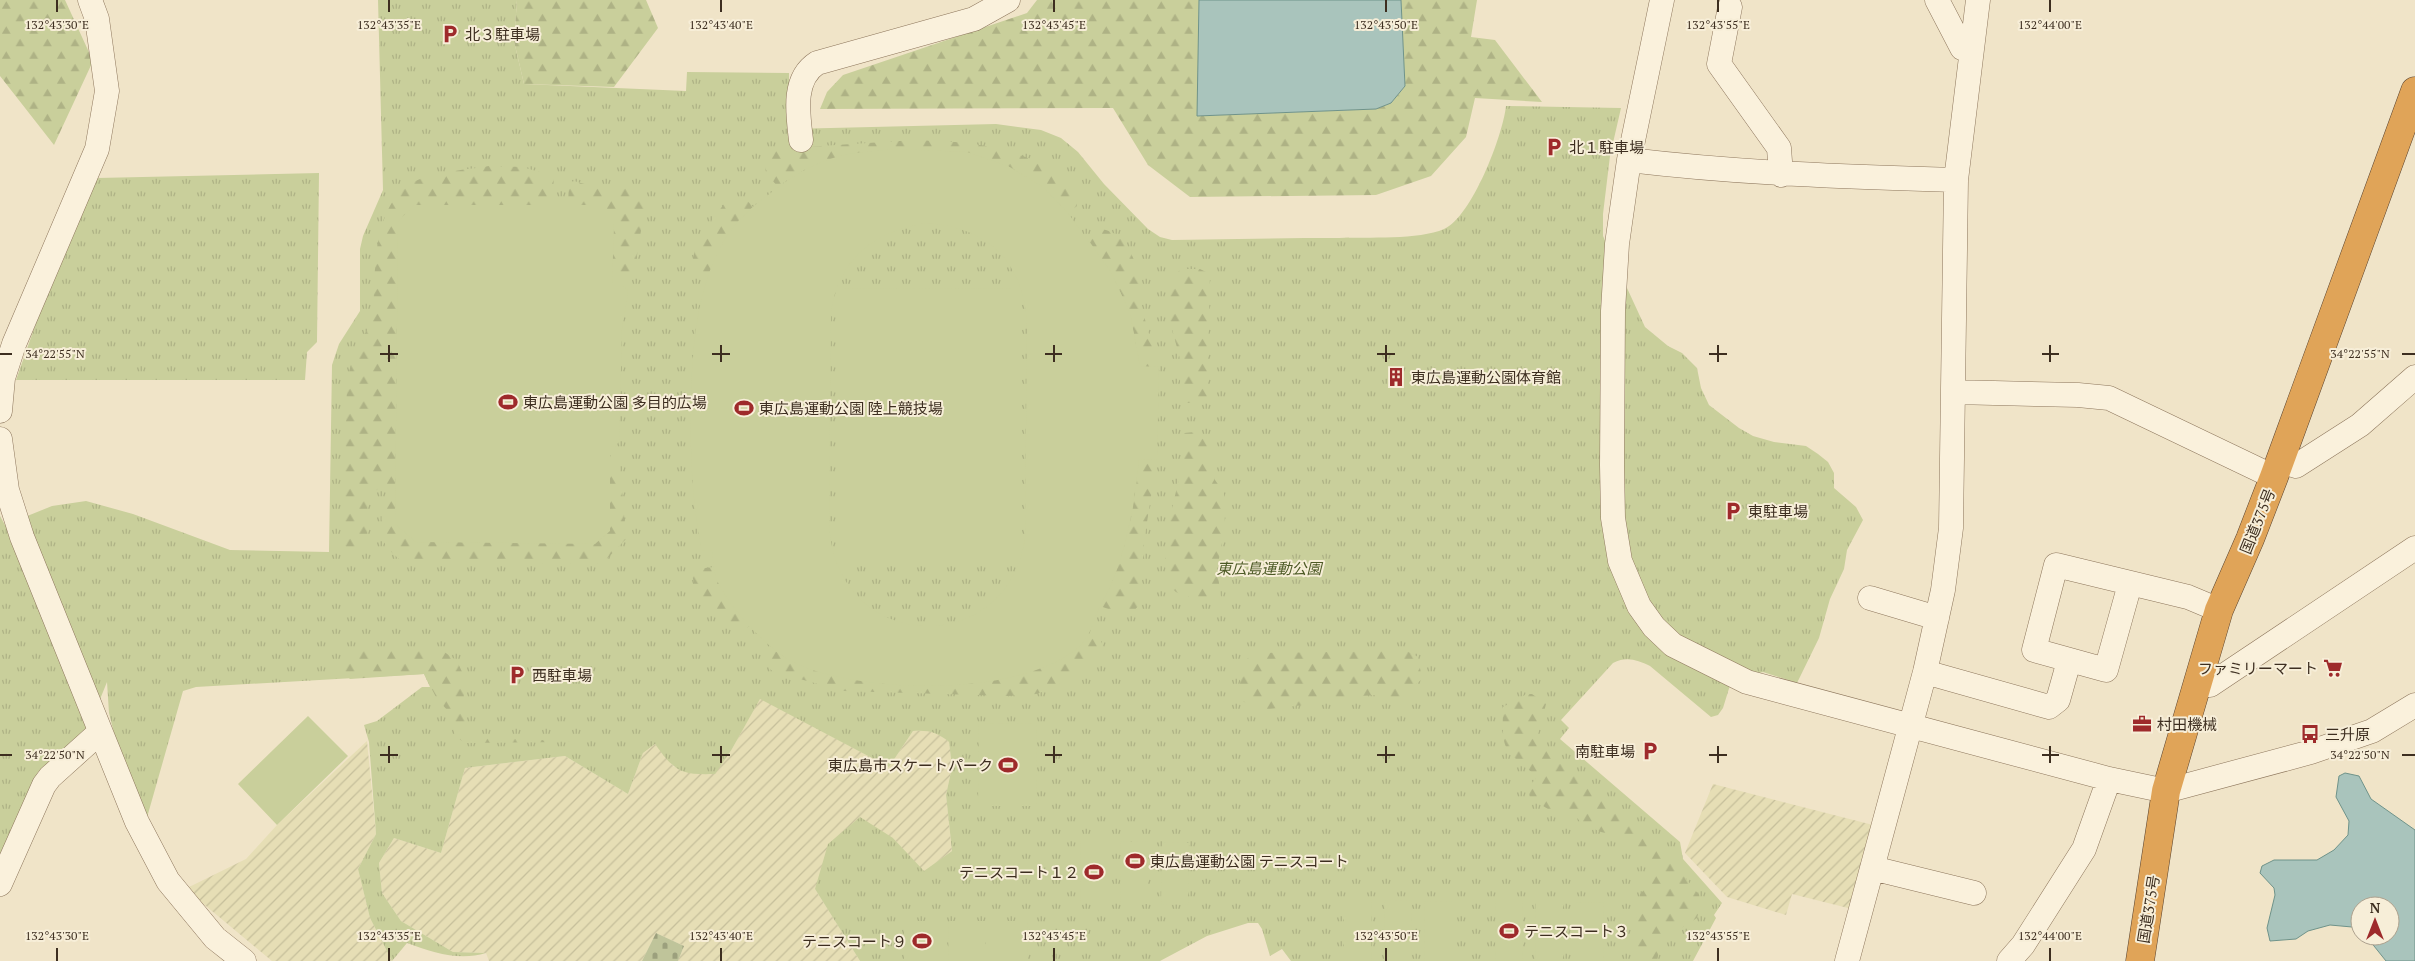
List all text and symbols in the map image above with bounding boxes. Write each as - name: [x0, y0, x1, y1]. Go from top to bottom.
- text: 132°43'30"E: [25, 17, 89, 32]
- text: 132°43'35"E: [357, 17, 421, 32]
- text: 132°43'40"E: [689, 17, 753, 32]
- text: 132°43'45"E: [1022, 17, 1086, 32]
- text: 132°43'50"E: [1354, 17, 1418, 32]
- text: 132°43'55"E: [1686, 17, 1750, 32]
- text: 132°44'00"E: [2018, 17, 2082, 32]
- parking icon: 北３駐車場: [439, 23, 461, 45]
- place label: 北３駐車場: [465, 24, 540, 44]
- parking icon: 北１駐車場: [1543, 136, 1565, 158]
- place label: 北１駐車場: [1569, 137, 1644, 157]
- text: 34°22'55"N: [25, 346, 85, 361]
- text: 34°22'55"N: [2330, 346, 2390, 361]
- building icon: 東広島運動公園体育館: [1385, 366, 1407, 388]
- place label: 東広島運動公園体育館: [1411, 367, 1561, 387]
- sports icon: 東広島運動公園 多目的広場: [497, 391, 519, 413]
- place label: 東広島運動公園 多目的広場: [523, 392, 707, 412]
- sports icon: 東広島運動公園 陸上競技場: [733, 397, 755, 419]
- place label: 東広島運動公園 陸上競技場: [759, 398, 943, 418]
- street label: 国道375号: [2235, 485, 2279, 557]
- parking icon: 東駐車場: [1722, 500, 1744, 522]
- place label: 東駐車場: [1748, 501, 1808, 521]
- park label: 東広島運動公園: [1216, 558, 1323, 578]
- supermarket icon: ファミリーマート: [2322, 657, 2344, 679]
- place label: ファミリーマート: [2198, 658, 2318, 678]
- parking icon: 西駐車場: [506, 664, 528, 686]
- place label: 西駐車場: [532, 665, 592, 685]
- office icon: 村田機械: [2131, 713, 2153, 735]
- place label: 村田機械: [2157, 714, 2217, 734]
- bus stop icon: 三升原: [2299, 723, 2321, 745]
- place label: 三升原: [2325, 724, 2370, 744]
- parking icon: 南駐車場: [1639, 740, 1661, 762]
- place label: 南駐車場: [1575, 741, 1635, 761]
- text: 34°22'50"N: [25, 747, 85, 762]
- text: 34°22'50"N: [2330, 747, 2390, 762]
- sports icon: 東広島市スケートパーク: [997, 754, 1019, 776]
- place label: 東広島市スケートパーク: [828, 755, 993, 775]
- sports icon: 東広島運動公園 テニスコート: [1124, 850, 1146, 872]
- place label: 東広島運動公園 テニスコート: [1150, 851, 1349, 871]
- sports icon: テニスコート１２: [1083, 861, 1105, 883]
- place label: テニスコート１２: [959, 862, 1079, 882]
- street label: 国道375号: [2133, 873, 2163, 945]
- north arrow: [2350, 896, 2400, 946]
- text: N: [2370, 898, 2381, 917]
- sports icon: テニスコート３: [1498, 920, 1520, 942]
- place label: テニスコート３: [1524, 921, 1629, 941]
- text: 132°43'30"E: [25, 928, 89, 943]
- text: 132°43'35"E: [357, 928, 421, 943]
- text: 132°43'40"E: [689, 928, 753, 943]
- text: 132°43'45"E: [1022, 928, 1086, 943]
- text: 132°43'50"E: [1354, 928, 1418, 943]
- text: 132°43'55"E: [1686, 928, 1750, 943]
- text: 132°44'00"E: [2018, 928, 2082, 943]
- sports icon: テニスコート９: [911, 930, 933, 952]
- place label: テニスコート９: [802, 931, 907, 951]

